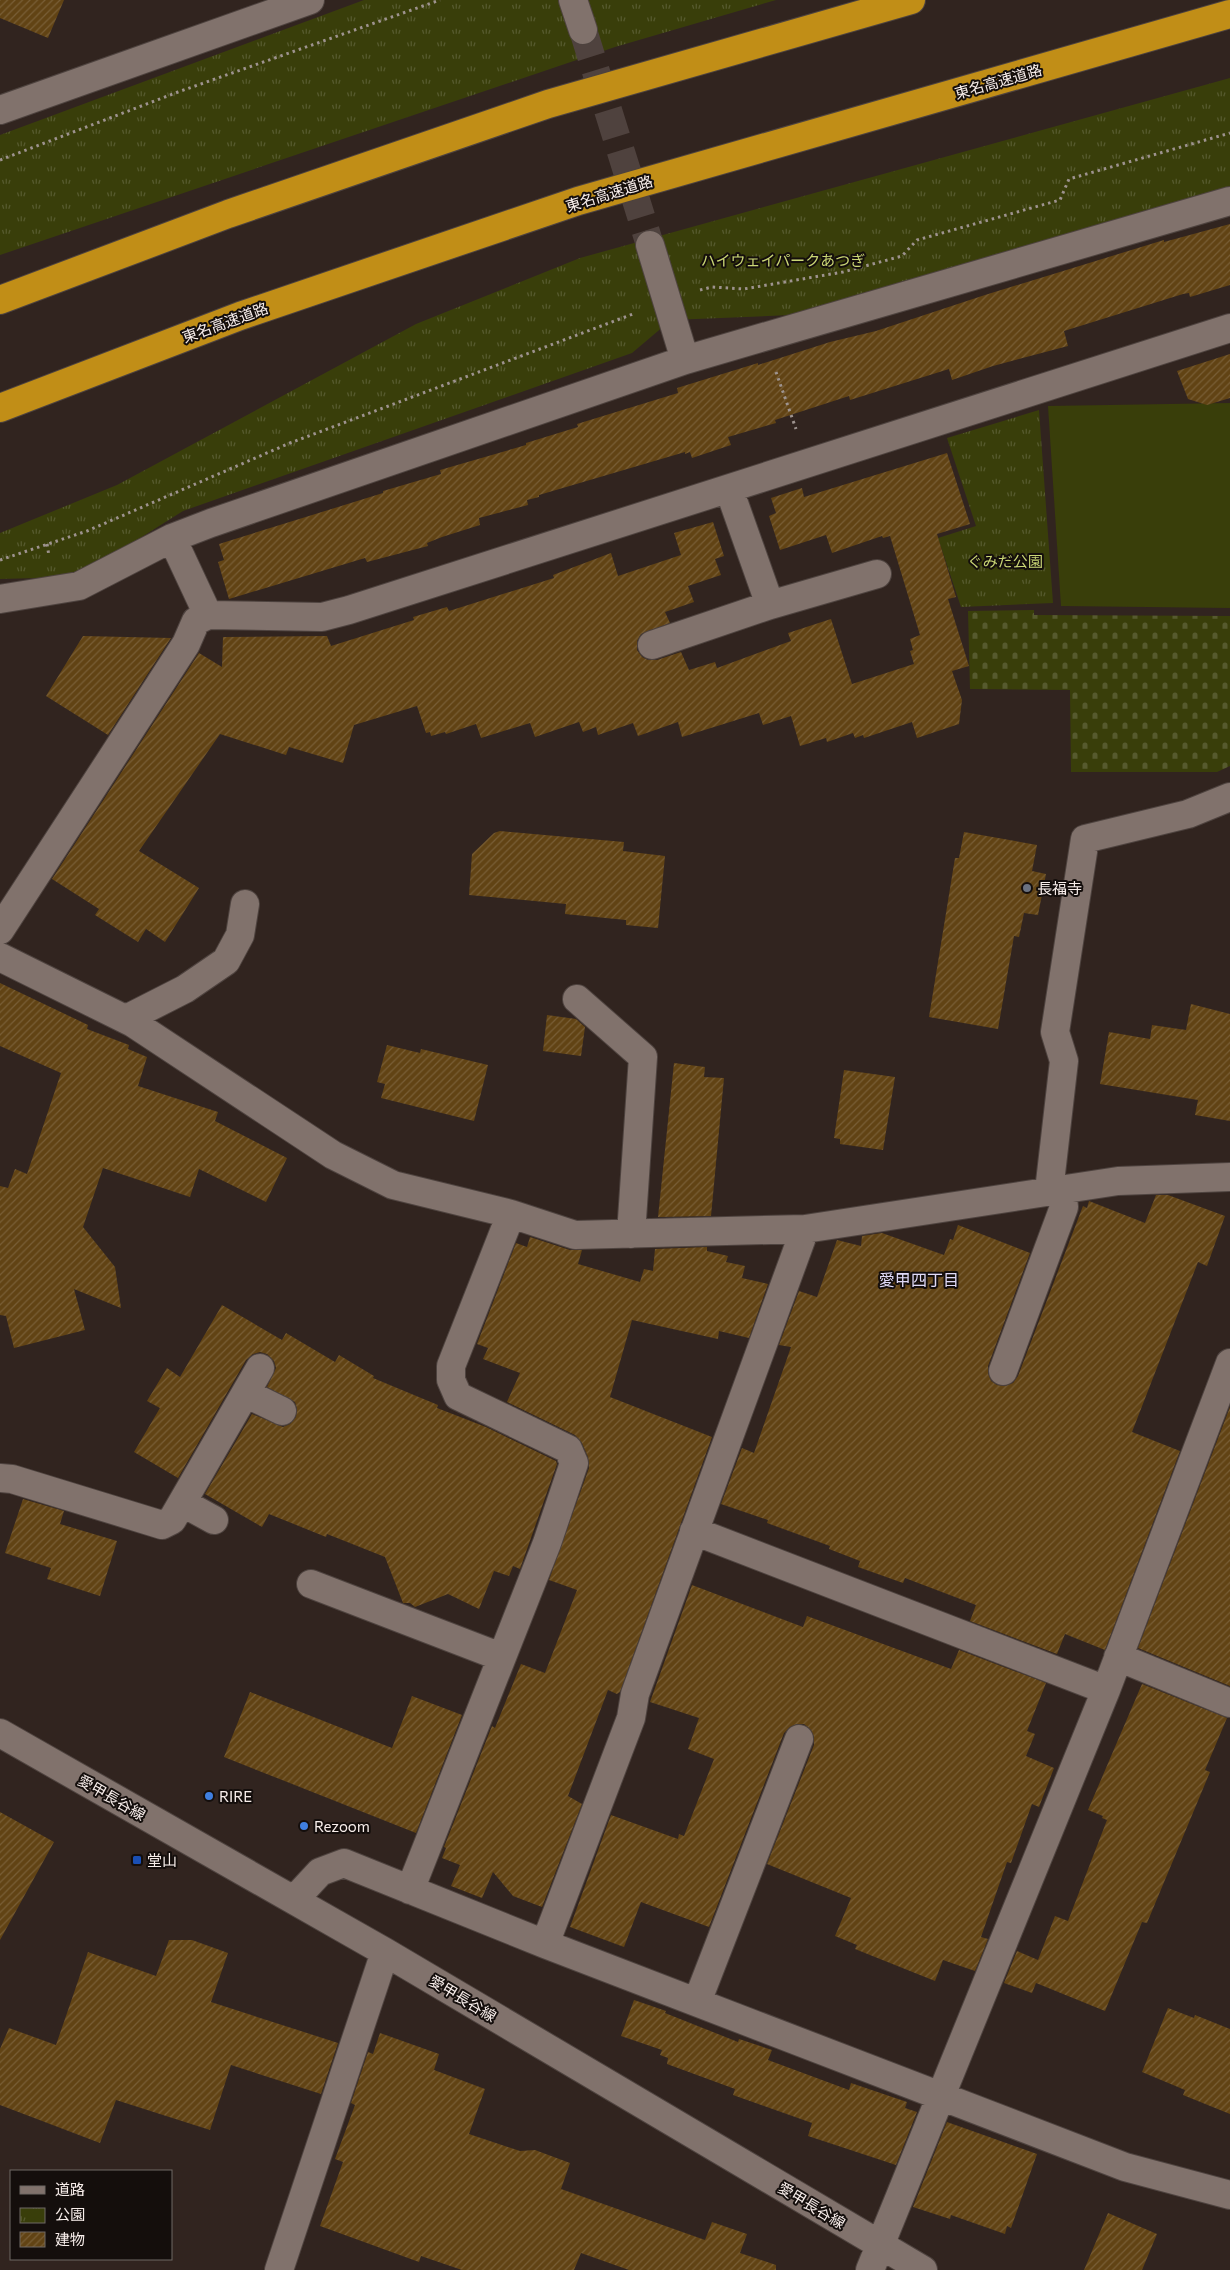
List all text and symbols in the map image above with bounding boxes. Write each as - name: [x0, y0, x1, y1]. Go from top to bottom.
- street label: 東名高速道路: [952, 60, 1044, 102]
- street label: 東名高速道路: [563, 171, 655, 215]
- park label: ハイウェイパークあつぎ: [701, 251, 865, 269]
- street label: 東名高速道路: [180, 298, 270, 346]
- park label: ぐみだ公園: [967, 552, 1043, 570]
- place label: 長福寺: [1037, 879, 1082, 897]
- marker: 長福寺: [1021, 882, 1033, 894]
- district label: 愛甲四丁目: [879, 1270, 959, 1289]
- street label: 愛甲長谷線: [75, 1770, 149, 1824]
- place label: RIRE: [219, 1787, 252, 1805]
- marker: RIRE: [203, 1790, 215, 1802]
- place label: Rezoom: [314, 1817, 370, 1835]
- marker: Rezoom: [298, 1820, 310, 1832]
- place label: 堂山: [147, 1851, 177, 1869]
- marker: 堂山: [131, 1854, 143, 1866]
- street label: 愛甲長谷線: [426, 1971, 500, 2025]
- legend: [10, 2170, 172, 2260]
- street label: 愛甲長谷線: [775, 2178, 849, 2232]
- text: 道路: [55, 2180, 85, 2198]
- text: 公園: [55, 2205, 85, 2223]
- text: 建物: [55, 2230, 85, 2248]

